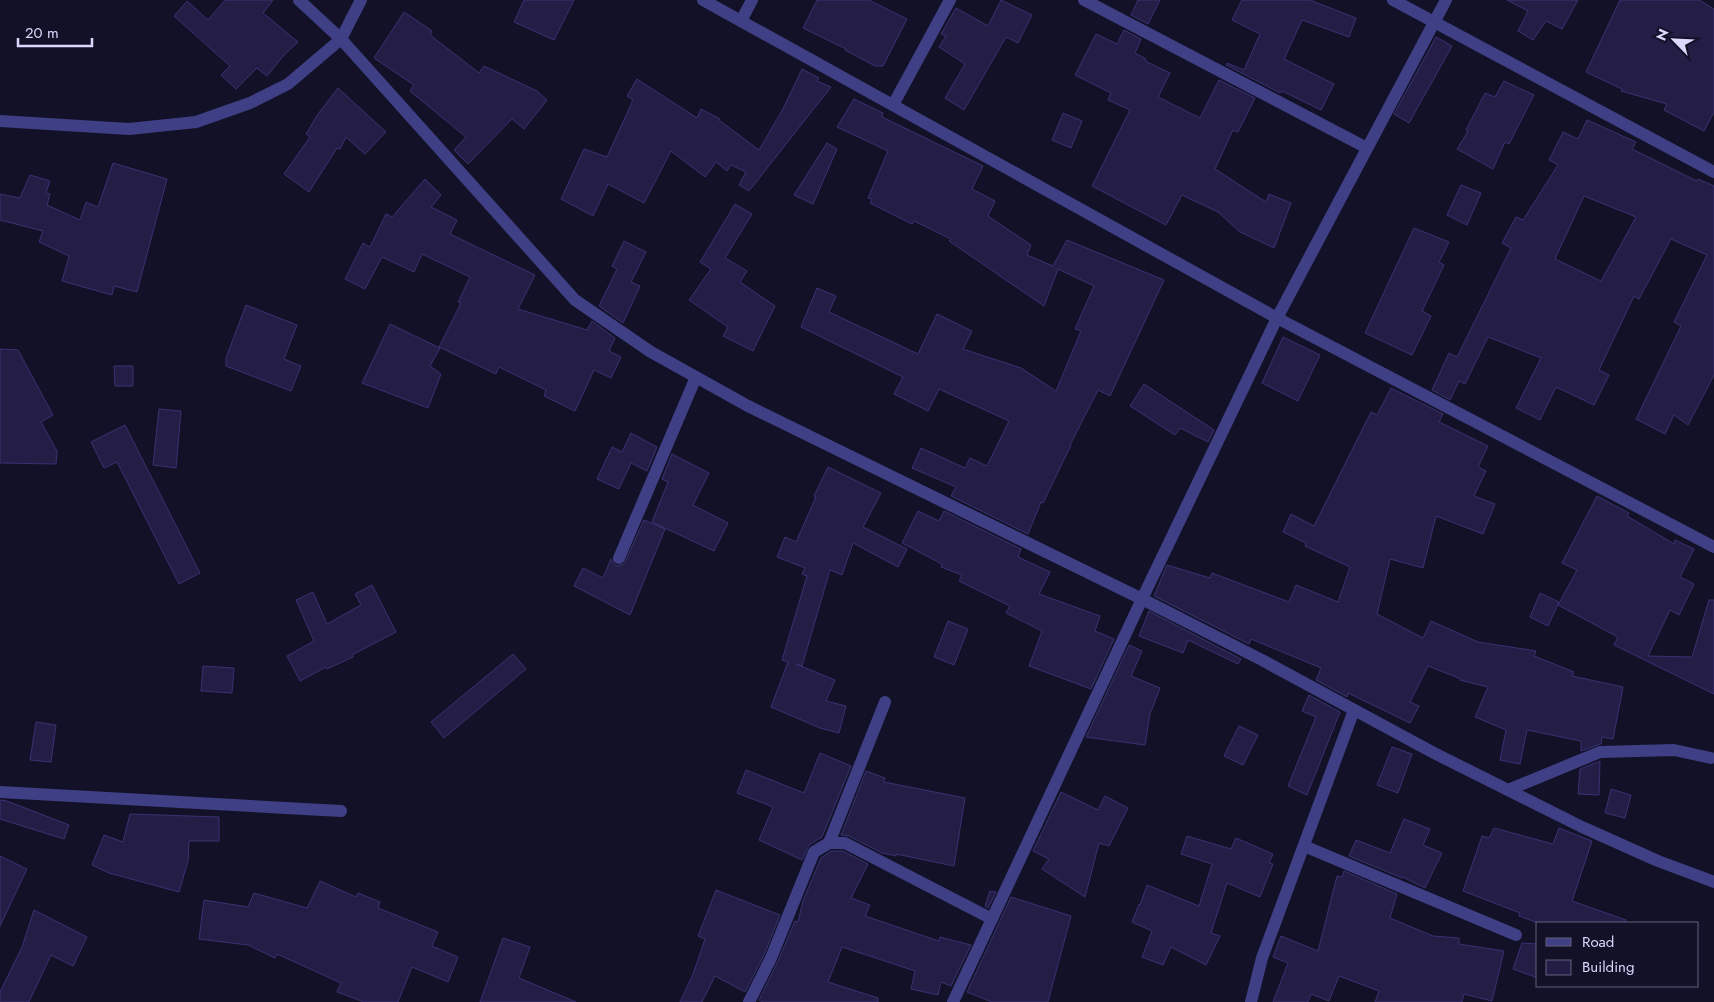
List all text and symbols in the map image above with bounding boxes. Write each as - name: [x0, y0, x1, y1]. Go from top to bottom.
- scale bar: [18, 15, 91, 47]
- north arrow: [1649, 15, 1699, 65]
- text: 20 m: [25, 22, 59, 44]
- text: N: [1651, 26, 1674, 44]
- legend: [1536, 922, 1699, 987]
- text: Road: [1582, 931, 1614, 953]
- text: Building: [1582, 956, 1634, 978]

